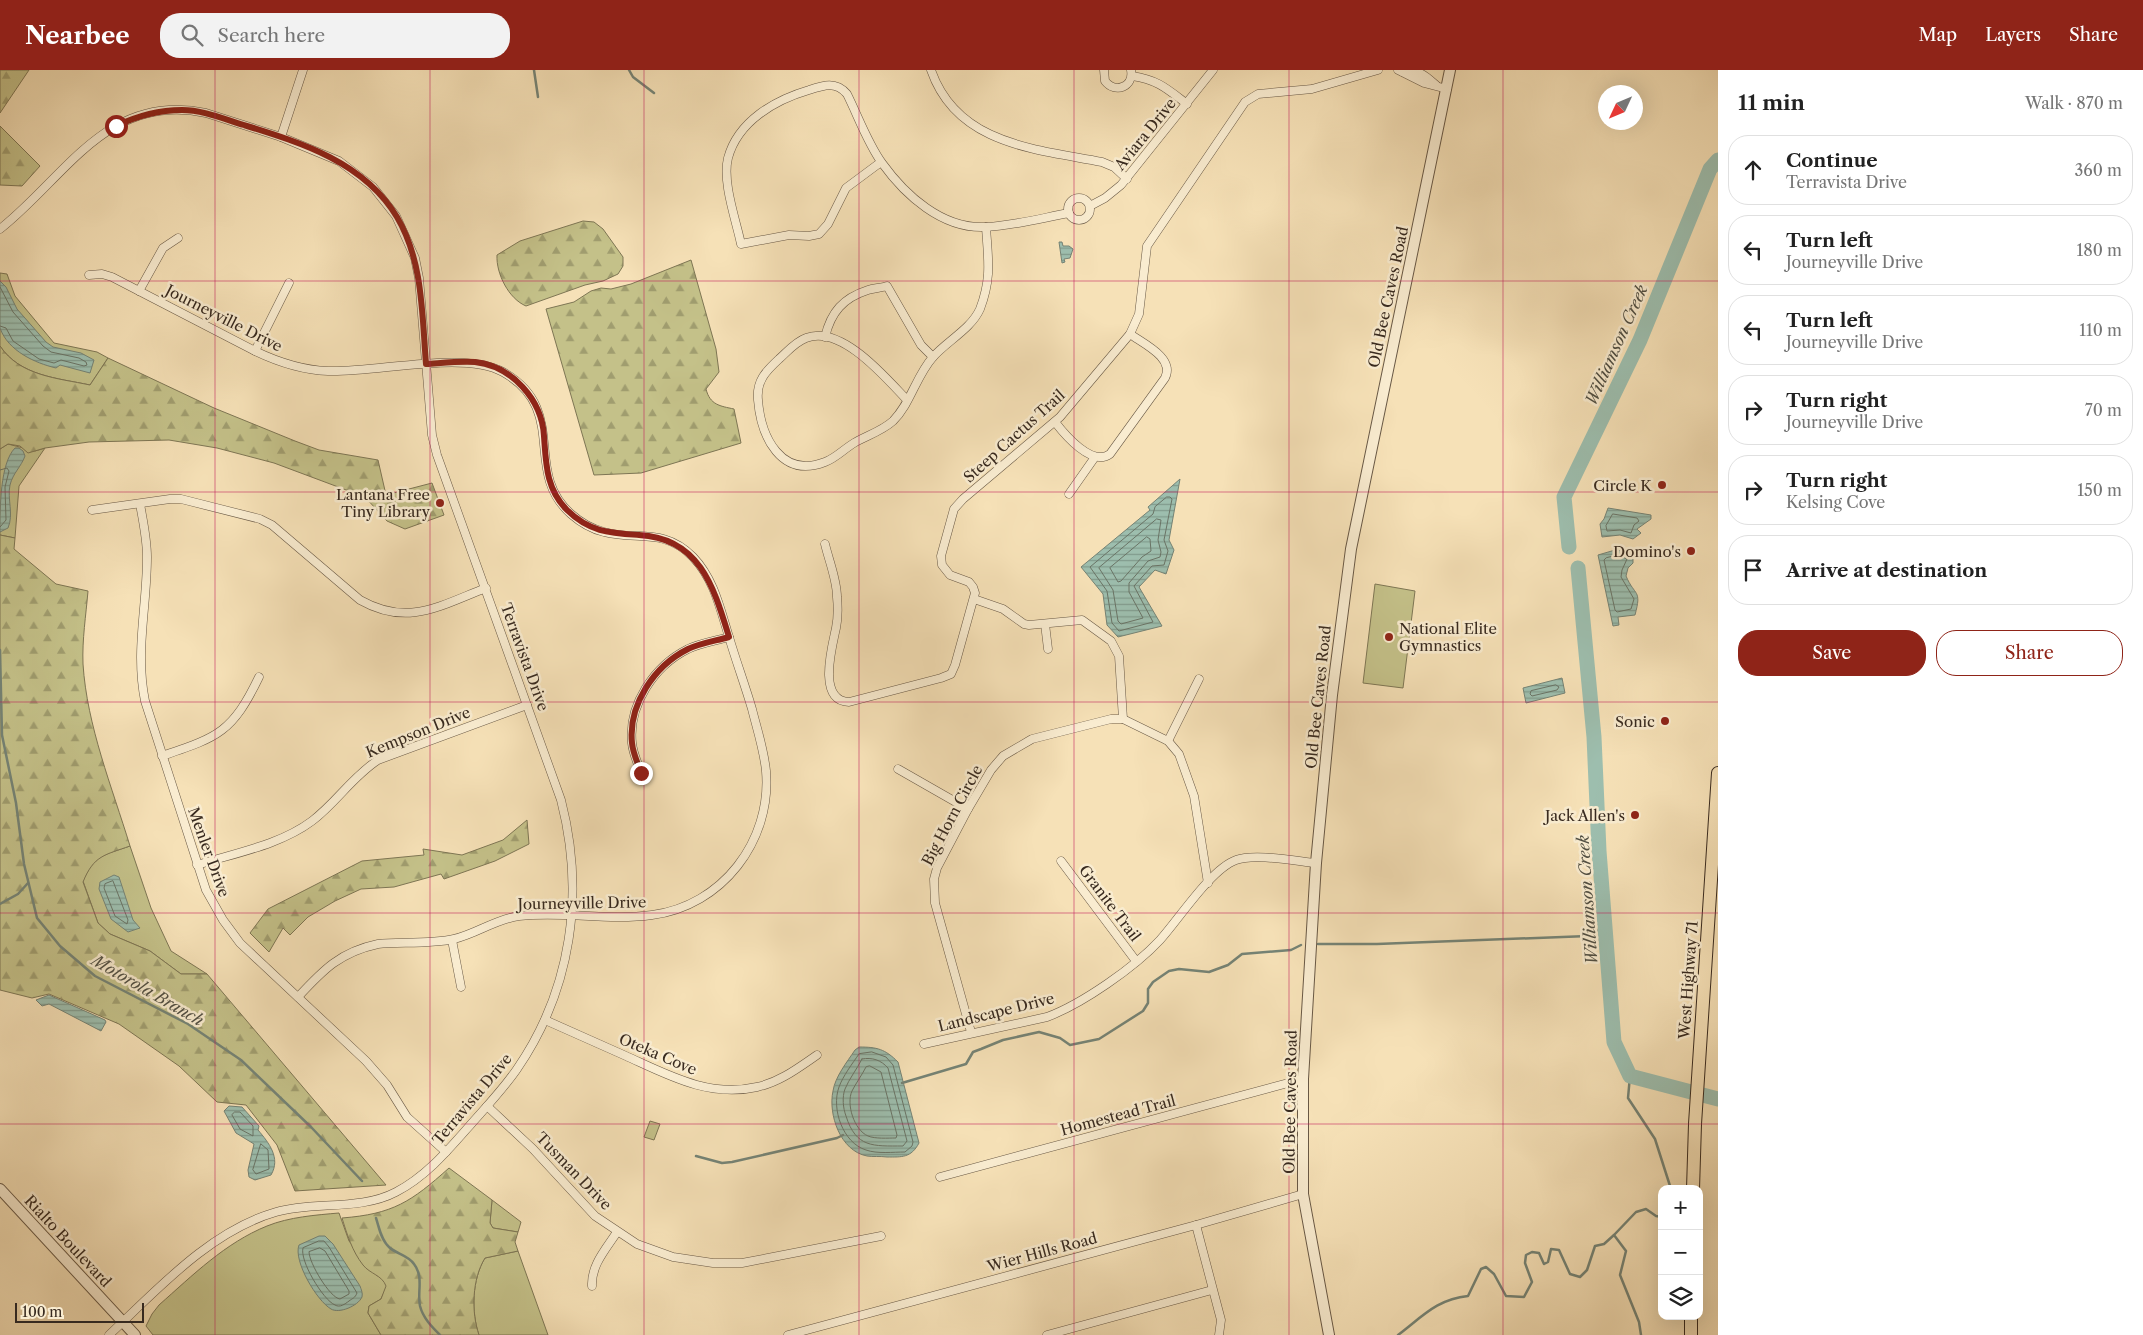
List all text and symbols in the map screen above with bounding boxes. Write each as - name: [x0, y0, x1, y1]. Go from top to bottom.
- search box: [160, 13, 510, 58]
- text: Nearbee: [25, 21, 130, 50]
- icon: search: [178, 21, 206, 49]
- text: Search here: [218, 24, 325, 47]
- text: Map: [1919, 24, 1957, 46]
- text: Layers: [1985, 24, 2041, 46]
- text: Share: [2069, 24, 2118, 46]
- north arrow: [1598, 85, 1643, 130]
- text: 11 min: [1738, 90, 1805, 115]
- text: Walk · 870 m: [2025, 93, 2123, 113]
- street label: Aviara Drive: [1109, 94, 1180, 175]
- route start: [105, 115, 128, 138]
- text: Continue: [1786, 149, 1878, 172]
- icon: ahead: [1739, 156, 1767, 184]
- text: 360 m: [2075, 160, 2122, 180]
- text: Terravista Drive: [1786, 172, 1907, 192]
- street label: Old Bee Caves Road: [1364, 225, 1412, 369]
- text: Turn left: [1786, 229, 1873, 252]
- icon: left: [1739, 236, 1767, 264]
- text: 180 m: [2076, 240, 2122, 260]
- text: Journeyville Drive: [1786, 252, 1923, 272]
- street label: Journeyville Drive: [161, 279, 286, 356]
- water label: Williamson Creek: [1580, 281, 1652, 408]
- text: Turn left: [1786, 309, 1873, 332]
- icon: left: [1739, 316, 1767, 344]
- text: 110 m: [2079, 320, 2122, 340]
- text: Journeyville Drive: [1786, 332, 1923, 352]
- street label: Steep Cactus Trail: [959, 385, 1069, 487]
- text: Turn right: [1786, 389, 1887, 412]
- icon: right: [1739, 396, 1767, 424]
- text: 70 m: [2085, 400, 2122, 420]
- text: Journeyville Drive: [1786, 412, 1923, 432]
- text: Turn right: [1786, 469, 1887, 492]
- place label: Circle K: [1593, 476, 1653, 495]
- icon: right: [1739, 476, 1767, 504]
- marker: Circle K: [1656, 479, 1668, 491]
- text: 150 m: [2077, 480, 2122, 500]
- place label: Lantana Free Tiny Library: [336, 485, 431, 521]
- text: Kelsing Cove: [1786, 492, 1885, 512]
- marker: Lantana Free Tiny Library: [434, 497, 446, 509]
- place label: Domino's: [1613, 542, 1681, 561]
- marker: Domino's: [1685, 545, 1697, 557]
- icon: arrive: [1739, 556, 1767, 584]
- text: Arrive at destination: [1786, 559, 1987, 582]
- street label: Terravista Drive: [497, 600, 553, 714]
- place label: National Elite Gymnastics: [1399, 619, 1497, 655]
- street label: Old Bee Caves Road: [1301, 624, 1335, 770]
- button: Save: [1738, 630, 1926, 676]
- button: Share: [1936, 630, 2123, 676]
- marker: National Elite Gymnastics: [1383, 631, 1395, 643]
- street label: Kempson Drive: [363, 702, 473, 762]
- place label: Sonic: [1615, 712, 1655, 731]
- marker: Sonic: [1659, 715, 1671, 727]
- street label: Big Horn Circle: [917, 761, 987, 869]
- route end: [630, 762, 653, 785]
- street label: Menler Drive: [184, 804, 234, 900]
- place label: Jack Allen's: [1543, 806, 1625, 825]
- marker: Jack Allen's: [1629, 809, 1641, 821]
- water label: Williamson Creek: [1572, 834, 1602, 965]
- street label: Granite Trail: [1075, 861, 1145, 945]
- street label: Journeyville Drive: [516, 892, 646, 914]
- street label: West Highway 71: [1674, 919, 1702, 1041]
- water label: Motorola Branch: [87, 949, 207, 1030]
- street label: Landscape Drive: [936, 988, 1056, 1036]
- street label: Oteka Cove: [616, 1029, 700, 1079]
- street label: Old Bee Caves Road: [1279, 1030, 1301, 1174]
- street label: Terravista Drive: [428, 1049, 516, 1149]
- street label: Homestead Trail: [1058, 1090, 1178, 1139]
- street label: Tusman Drive: [532, 1128, 616, 1214]
- map controls: [1658, 1185, 1703, 1320]
- button: +: [1658, 1185, 1703, 1230]
- street label: Rialto Boulevard: [21, 1191, 115, 1291]
- street label: Wier Hills Road: [984, 1228, 1099, 1276]
- button: −: [1658, 1230, 1703, 1275]
- button: layers: [1658, 1275, 1703, 1320]
- scale bar: [15, 1300, 144, 1323]
- text: 100 m: [22, 1303, 62, 1321]

